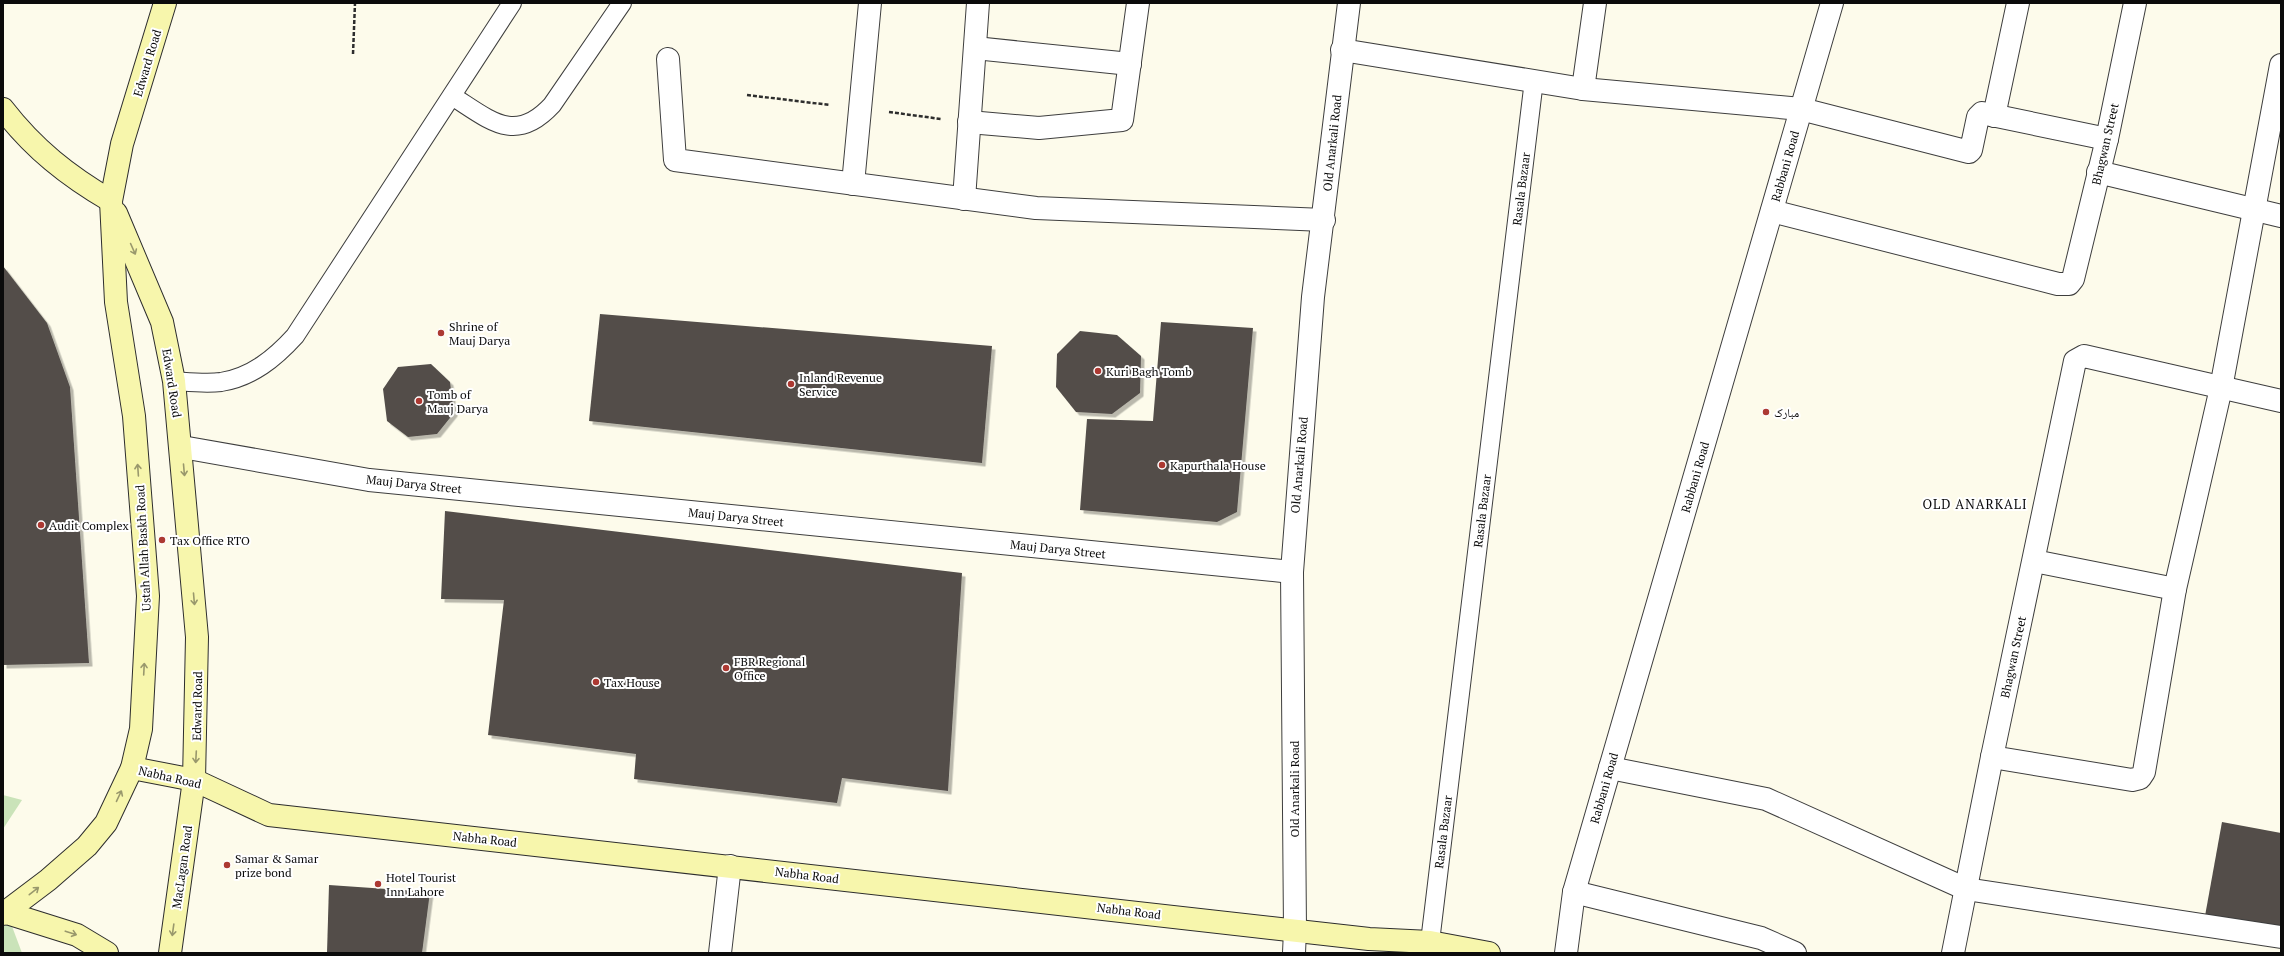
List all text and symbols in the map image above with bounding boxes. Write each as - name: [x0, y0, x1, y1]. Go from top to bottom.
- street label: Edward Road: [130, 27, 164, 98]
- street label: Old Anarkali Road: [1319, 94, 1345, 192]
- street label: Bhagwan Street: [2088, 101, 2122, 186]
- street label: Rabbani Road: [1768, 128, 1802, 203]
- street label: Rasala Bazaar: [1509, 151, 1533, 226]
- one-way arrow: [129, 243, 137, 255]
- place label: Shrine of Mauj Darya: [449, 319, 510, 348]
- marker: Shrine of Mauj Darya: [436, 328, 446, 338]
- street label: Edward Road: [159, 348, 185, 419]
- place label: Kuri Bagh Tomb: [1106, 364, 1192, 379]
- marker: Kuri Bagh Tomb: [1093, 366, 1103, 376]
- place label: Inland Revenue Service: [799, 370, 882, 399]
- marker: Inland Revenue Service: [786, 379, 796, 389]
- place label: Tomb of Mauj Darya: [427, 387, 488, 416]
- marker: Tomb of Mauj Darya: [414, 396, 424, 406]
- place label: مبارک: [1774, 405, 1799, 420]
- marker: مبارک: [1761, 407, 1771, 417]
- street label: Old Anarkali Road: [1287, 416, 1311, 514]
- street label: Rabbani Road: [1678, 439, 1712, 514]
- place label: Kapurthala House: [1170, 458, 1266, 473]
- marker: Kapurthala House: [1157, 460, 1167, 470]
- one-way arrow: [180, 463, 187, 476]
- one-way arrow: [135, 464, 142, 477]
- street label: Mauj Darya Street: [365, 472, 463, 497]
- street label: Rasala Bazaar: [1470, 473, 1494, 548]
- street label: Ustah Allah Baskh Road: [132, 484, 154, 612]
- district label: OLD ANARKALI: [1922, 495, 2028, 513]
- street label: Mauj Darya Street: [687, 505, 785, 530]
- place label: Audit Complex: [49, 518, 129, 533]
- marker: Audit Complex: [36, 520, 46, 530]
- place label: Tax Office RTO: [170, 533, 250, 548]
- marker: Tax Office RTO: [157, 535, 167, 545]
- street label: Mauj Darya Street: [1009, 537, 1107, 562]
- one-way arrow: [191, 592, 198, 605]
- street label: Bhagwan Street: [1997, 614, 2029, 699]
- place label: FBR Regional Office: [734, 654, 806, 683]
- one-way arrow: [141, 663, 148, 676]
- marker: FBR Regional Office: [721, 663, 731, 673]
- street label: Edward Road: [189, 671, 205, 741]
- place label: Tax House: [604, 675, 660, 690]
- marker: Tax House: [591, 677, 601, 687]
- street label: Old Anarkali Road: [1287, 740, 1302, 838]
- one-way arrow: [192, 750, 199, 763]
- street label: Rabbani Road: [1587, 750, 1621, 825]
- street label: Nabha Road: [137, 762, 203, 792]
- one-way arrow: [116, 790, 123, 802]
- street label: Rasala Bazaar: [1431, 794, 1455, 869]
- street label: MacLagan Road: [169, 824, 195, 910]
- street label: Nabha Road: [452, 828, 518, 850]
- place label: Samar & Samar prize bond: [235, 851, 319, 880]
- marker: Samar & Samar prize bond: [222, 860, 232, 870]
- street label: Nabha Road: [774, 864, 840, 886]
- place label: Hotel Tourist Inn Lahore: [386, 870, 457, 899]
- marker: Hotel Tourist Inn Lahore: [373, 879, 383, 889]
- one-way arrow: [29, 887, 40, 896]
- street label: Nabha Road: [1096, 900, 1162, 922]
- one-way arrow: [169, 923, 177, 936]
- one-way arrow: [64, 930, 77, 937]

